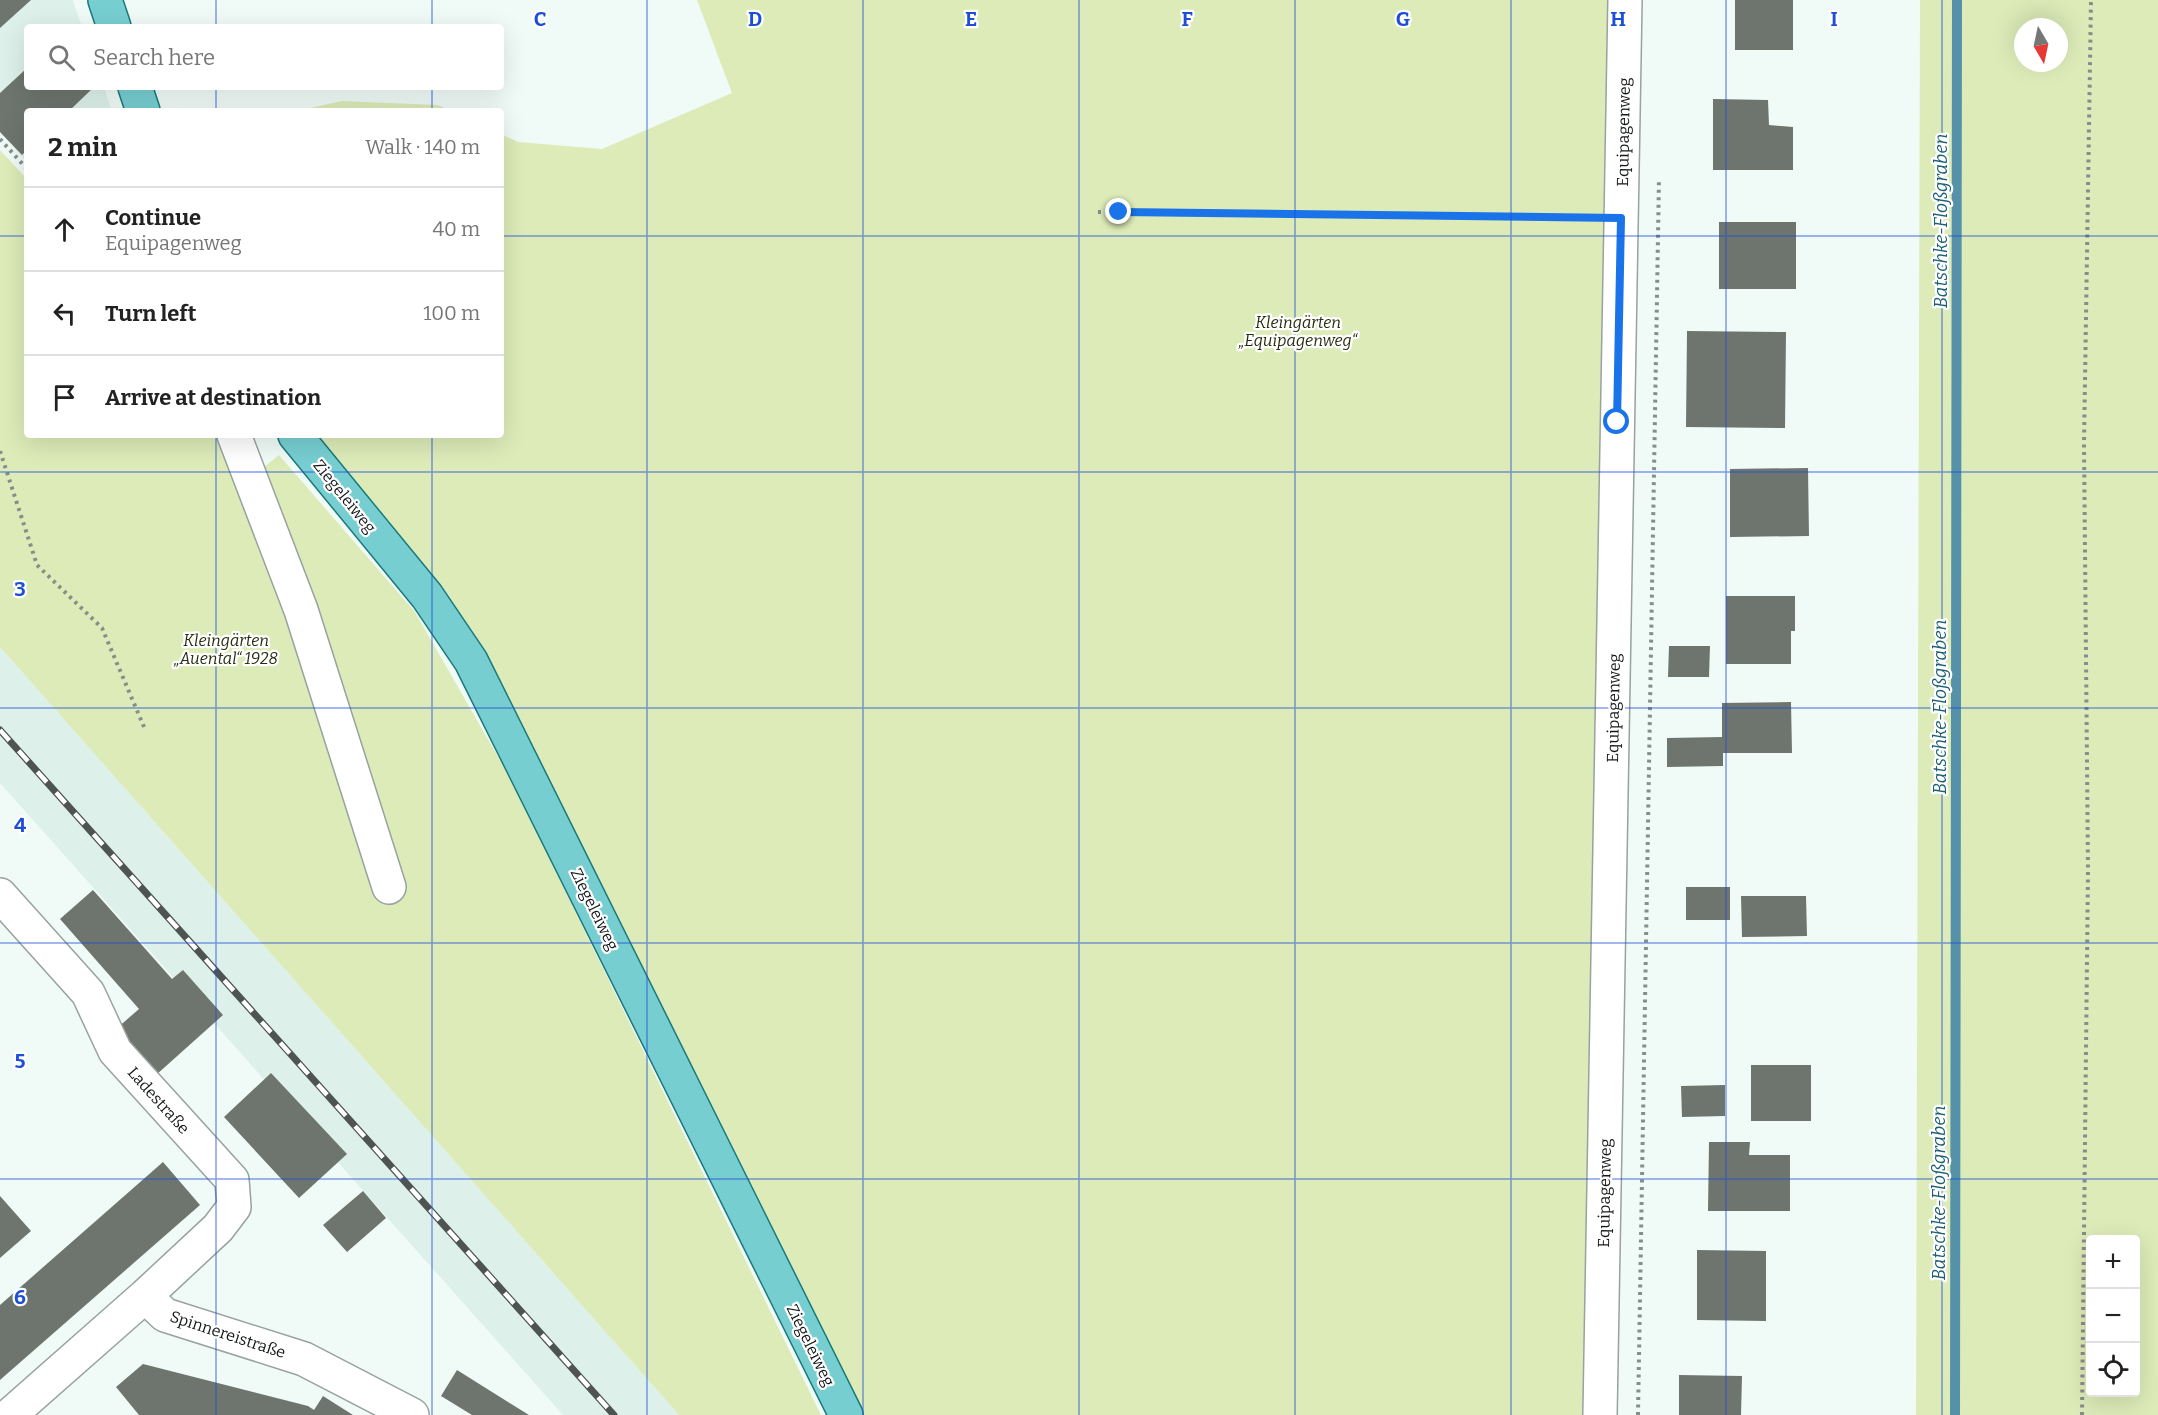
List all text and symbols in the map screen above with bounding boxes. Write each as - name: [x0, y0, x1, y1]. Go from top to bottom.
- text: C: [534, 7, 546, 31]
- text: D: [748, 7, 762, 31]
- text: E: [965, 7, 977, 31]
- text: F: [1181, 7, 1193, 31]
- text: G: [1396, 7, 1410, 31]
- text: H: [1610, 7, 1626, 31]
- text: I: [1830, 7, 1838, 31]
- north arrow: [2014, 18, 2068, 72]
- search box: [24, 24, 504, 90]
- icon: search: [45, 41, 78, 74]
- text: Search here: [93, 44, 215, 71]
- street label: Equipagenweg: [1613, 77, 1634, 187]
- text: 2 min: [48, 132, 117, 163]
- water label: Batschke‐Floßgraben: [1930, 134, 1952, 308]
- text: Walk · 140 m: [365, 135, 480, 159]
- route end: [1105, 198, 1131, 224]
- text: Continue: [105, 204, 201, 231]
- icon: ahead: [48, 213, 81, 246]
- text: 40 m: [432, 217, 480, 241]
- text: Equipagenweg: [105, 231, 242, 255]
- icon: left: [48, 297, 81, 330]
- text: Turn left: [105, 300, 197, 327]
- text: 100 m: [423, 301, 480, 325]
- park label: Kleingärten „Equipagenweg“: [1238, 313, 1359, 350]
- icon: arrive: [48, 381, 81, 414]
- text: Arrive at destination: [105, 384, 321, 411]
- route start: [1603, 408, 1629, 434]
- street label: Ziegeleiweg: [309, 456, 380, 537]
- text: 3: [14, 577, 26, 601]
- water label: Batschke‐Floßgraben: [1929, 620, 1951, 794]
- park label: Kleingärten „Auental“ 1928: [173, 631, 278, 668]
- street label: Equipagenweg: [1603, 653, 1624, 763]
- text: 4: [14, 813, 26, 837]
- street label: Ziegeleiweg: [567, 865, 623, 953]
- text: 5: [15, 1049, 26, 1073]
- street label: Ladestraße: [124, 1063, 194, 1138]
- water label: Batschke‐Floßgraben: [1928, 1106, 1950, 1280]
- street label: Equipagenweg: [1594, 1138, 1615, 1248]
- map controls: [2086, 1235, 2140, 1397]
- button: +: [2086, 1235, 2140, 1289]
- text: 6: [14, 1285, 26, 1309]
- button: −: [2086, 1289, 2140, 1343]
- street label: Ziegeleiweg: [783, 1301, 839, 1389]
- street label: Spinnereistraße: [168, 1307, 288, 1362]
- button: locate: [2086, 1343, 2140, 1397]

